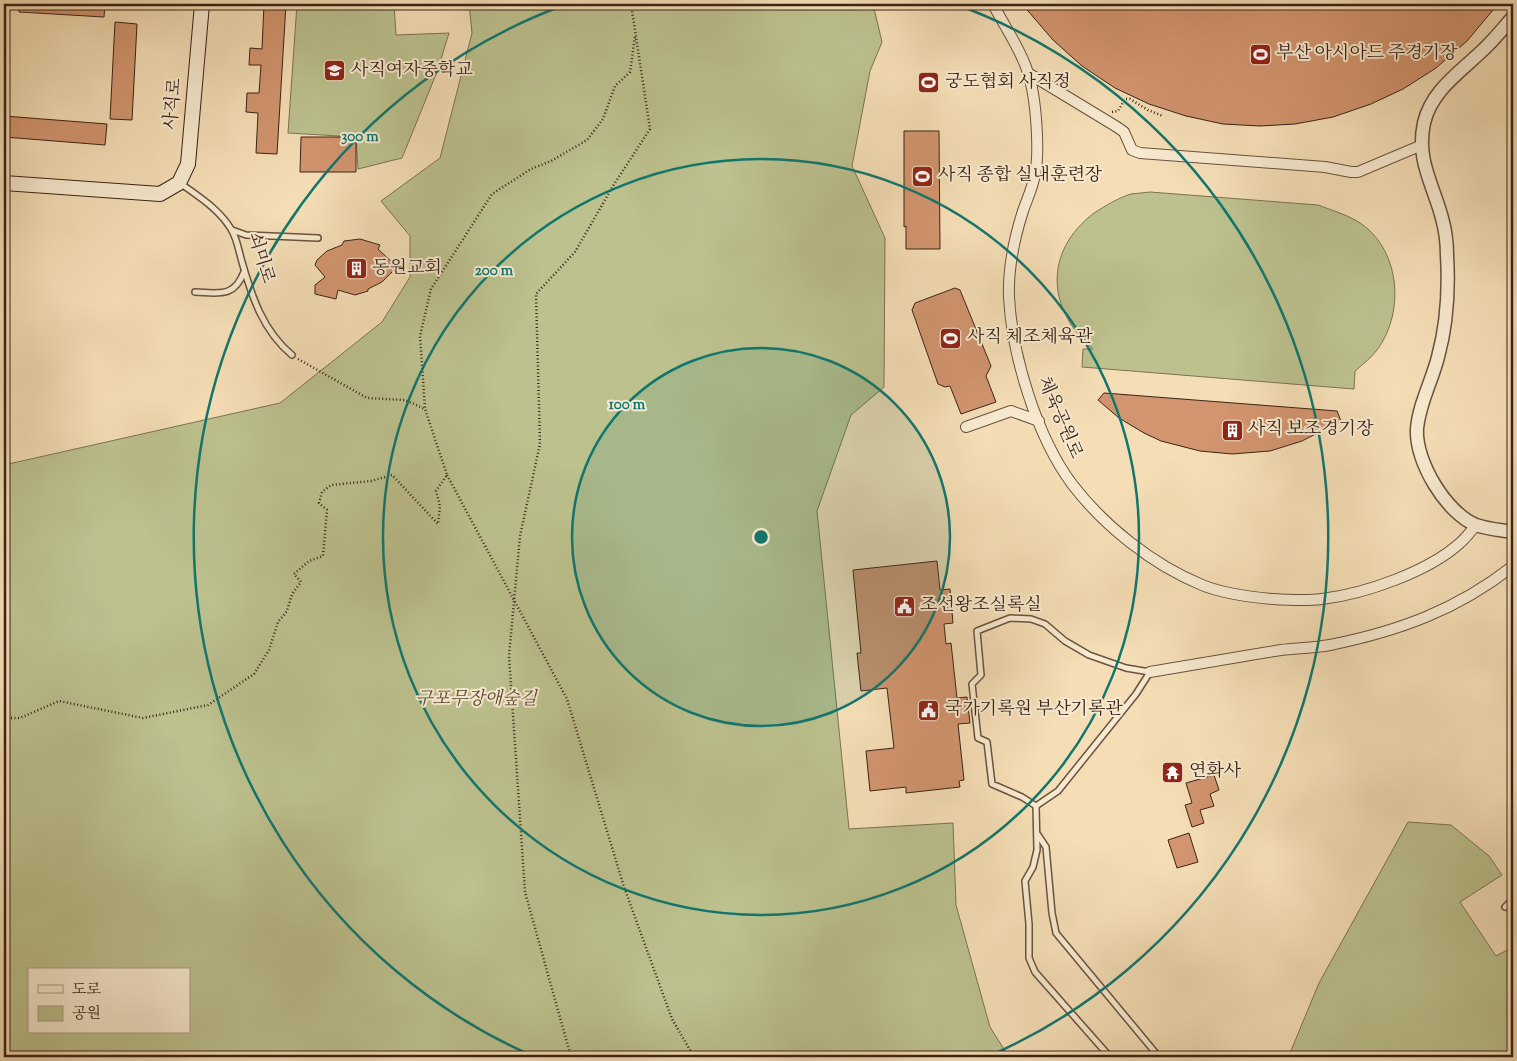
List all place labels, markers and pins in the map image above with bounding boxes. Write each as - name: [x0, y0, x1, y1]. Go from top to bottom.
- place label: 부산 아시아드 주경기장: [1276, 41, 1458, 67]
- sports icon: 부산 아시아드 주경기장: [1248, 42, 1272, 66]
- place label: 사직여자중학교: [351, 58, 473, 84]
- school or university icon: 사직여자중학교: [323, 59, 347, 83]
- place label: 궁도협회 사직정: [945, 70, 1071, 96]
- sports icon: 궁도협회 사직정: [917, 71, 941, 95]
- place label: 사직 종합 실내훈련장: [938, 163, 1103, 189]
- sports icon: 사직 종합 실내훈련장: [910, 164, 934, 188]
- place label: 동원교회: [372, 256, 442, 282]
- building icon: 동원교회: [344, 257, 368, 281]
- place label: 사직 체조체육관: [967, 325, 1093, 351]
- sports icon: 사직 체조체육관: [939, 326, 963, 350]
- place label: 사직 보조경기장: [1248, 417, 1374, 443]
- building icon: 사직 보조경기장: [1220, 418, 1244, 442]
- centre of rings: [752, 528, 770, 546]
- place label: 조선왕조실록실: [920, 593, 1042, 619]
- public building icon: 조선왕조실록실: [892, 594, 916, 618]
- place label: 국가기록원 부산기록관: [945, 697, 1123, 723]
- public building icon: 국가기록원 부산기록관: [917, 698, 941, 722]
- place label: 연화사: [1189, 759, 1242, 785]
- temple icon: 연화사: [1161, 760, 1185, 784]

